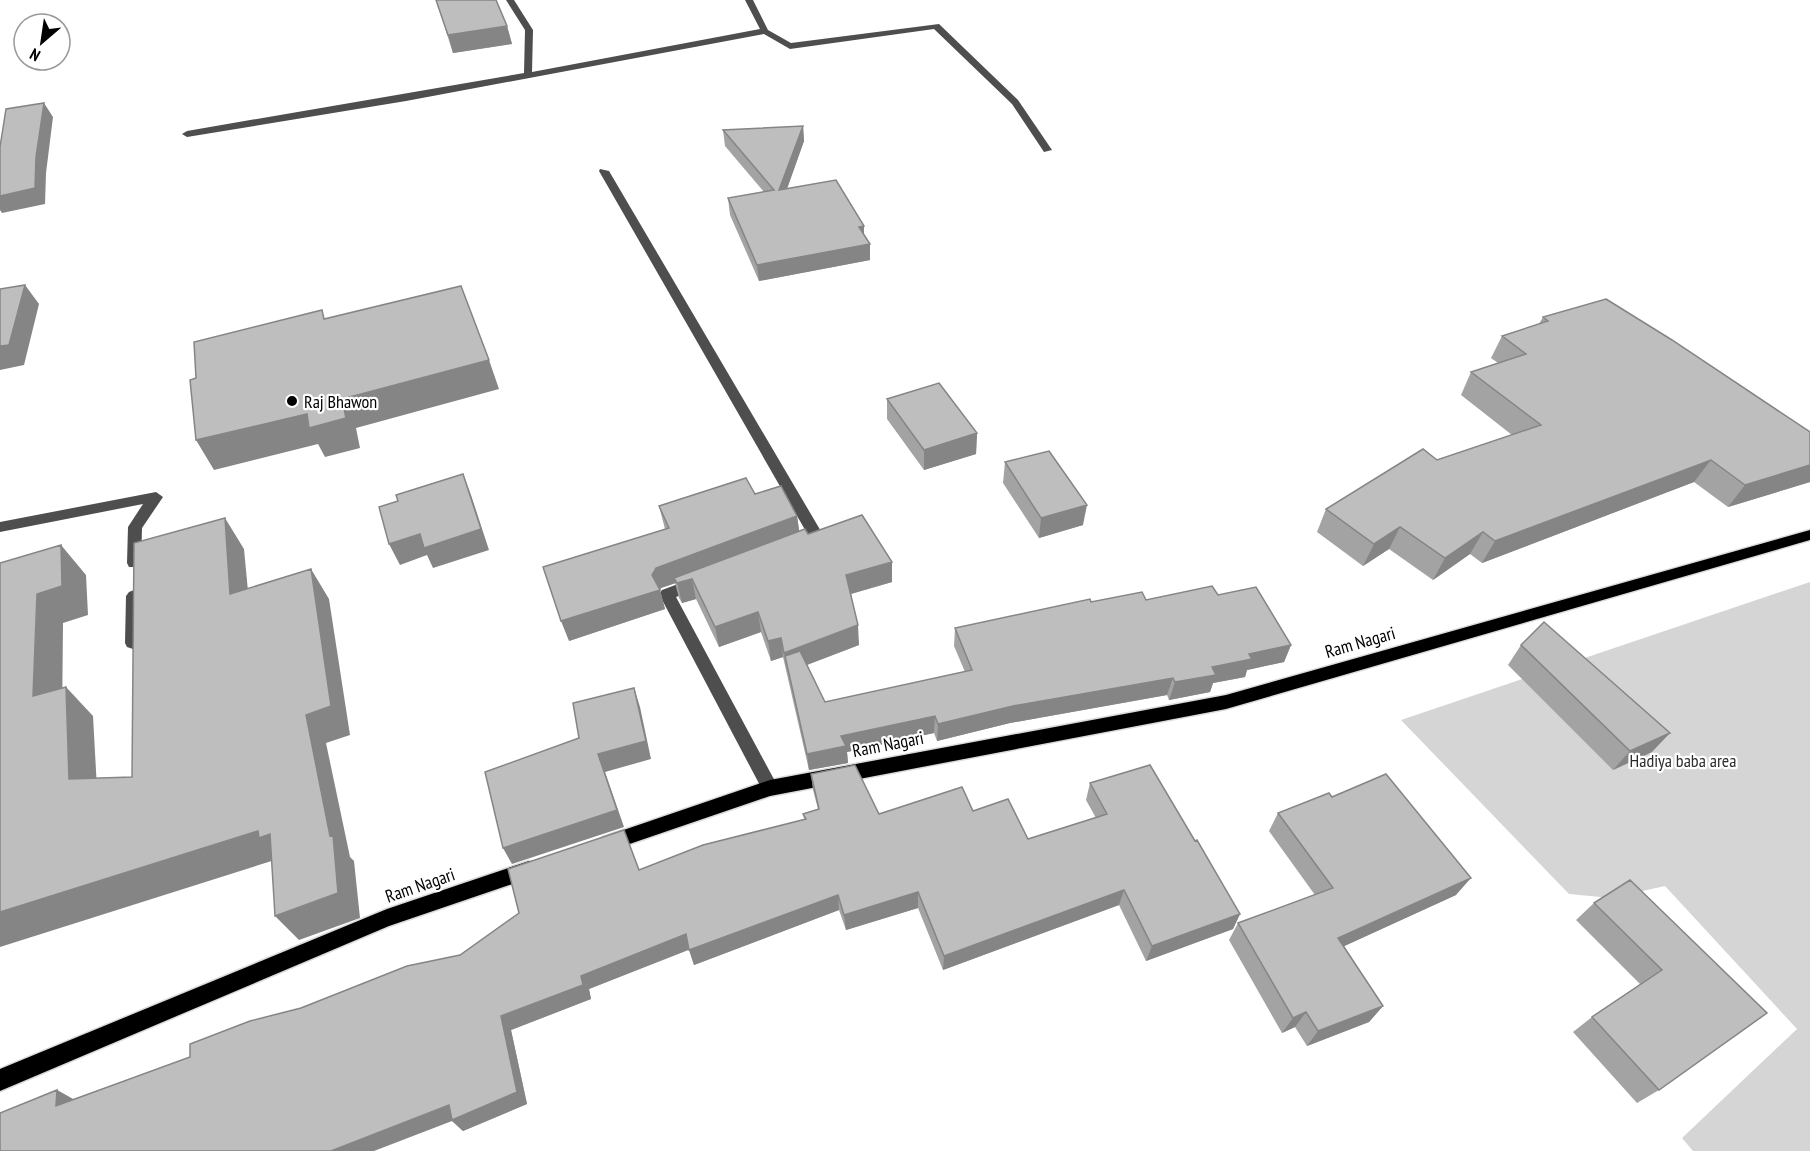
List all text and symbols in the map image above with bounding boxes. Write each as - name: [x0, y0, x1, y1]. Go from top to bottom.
- north arrow: [12, 12, 72, 72]
- text: N: [26, 44, 43, 66]
- place label: Raj Bhawon: [304, 390, 377, 413]
- marker: Raj Bhawon: [285, 394, 299, 408]
- street label: Ram Nagari: [1322, 621, 1398, 663]
- street label: Ram Nagari: [850, 726, 926, 762]
- park label: Hadiya baba area: [1630, 749, 1736, 772]
- street label: Ram Nagari: [382, 862, 458, 908]

